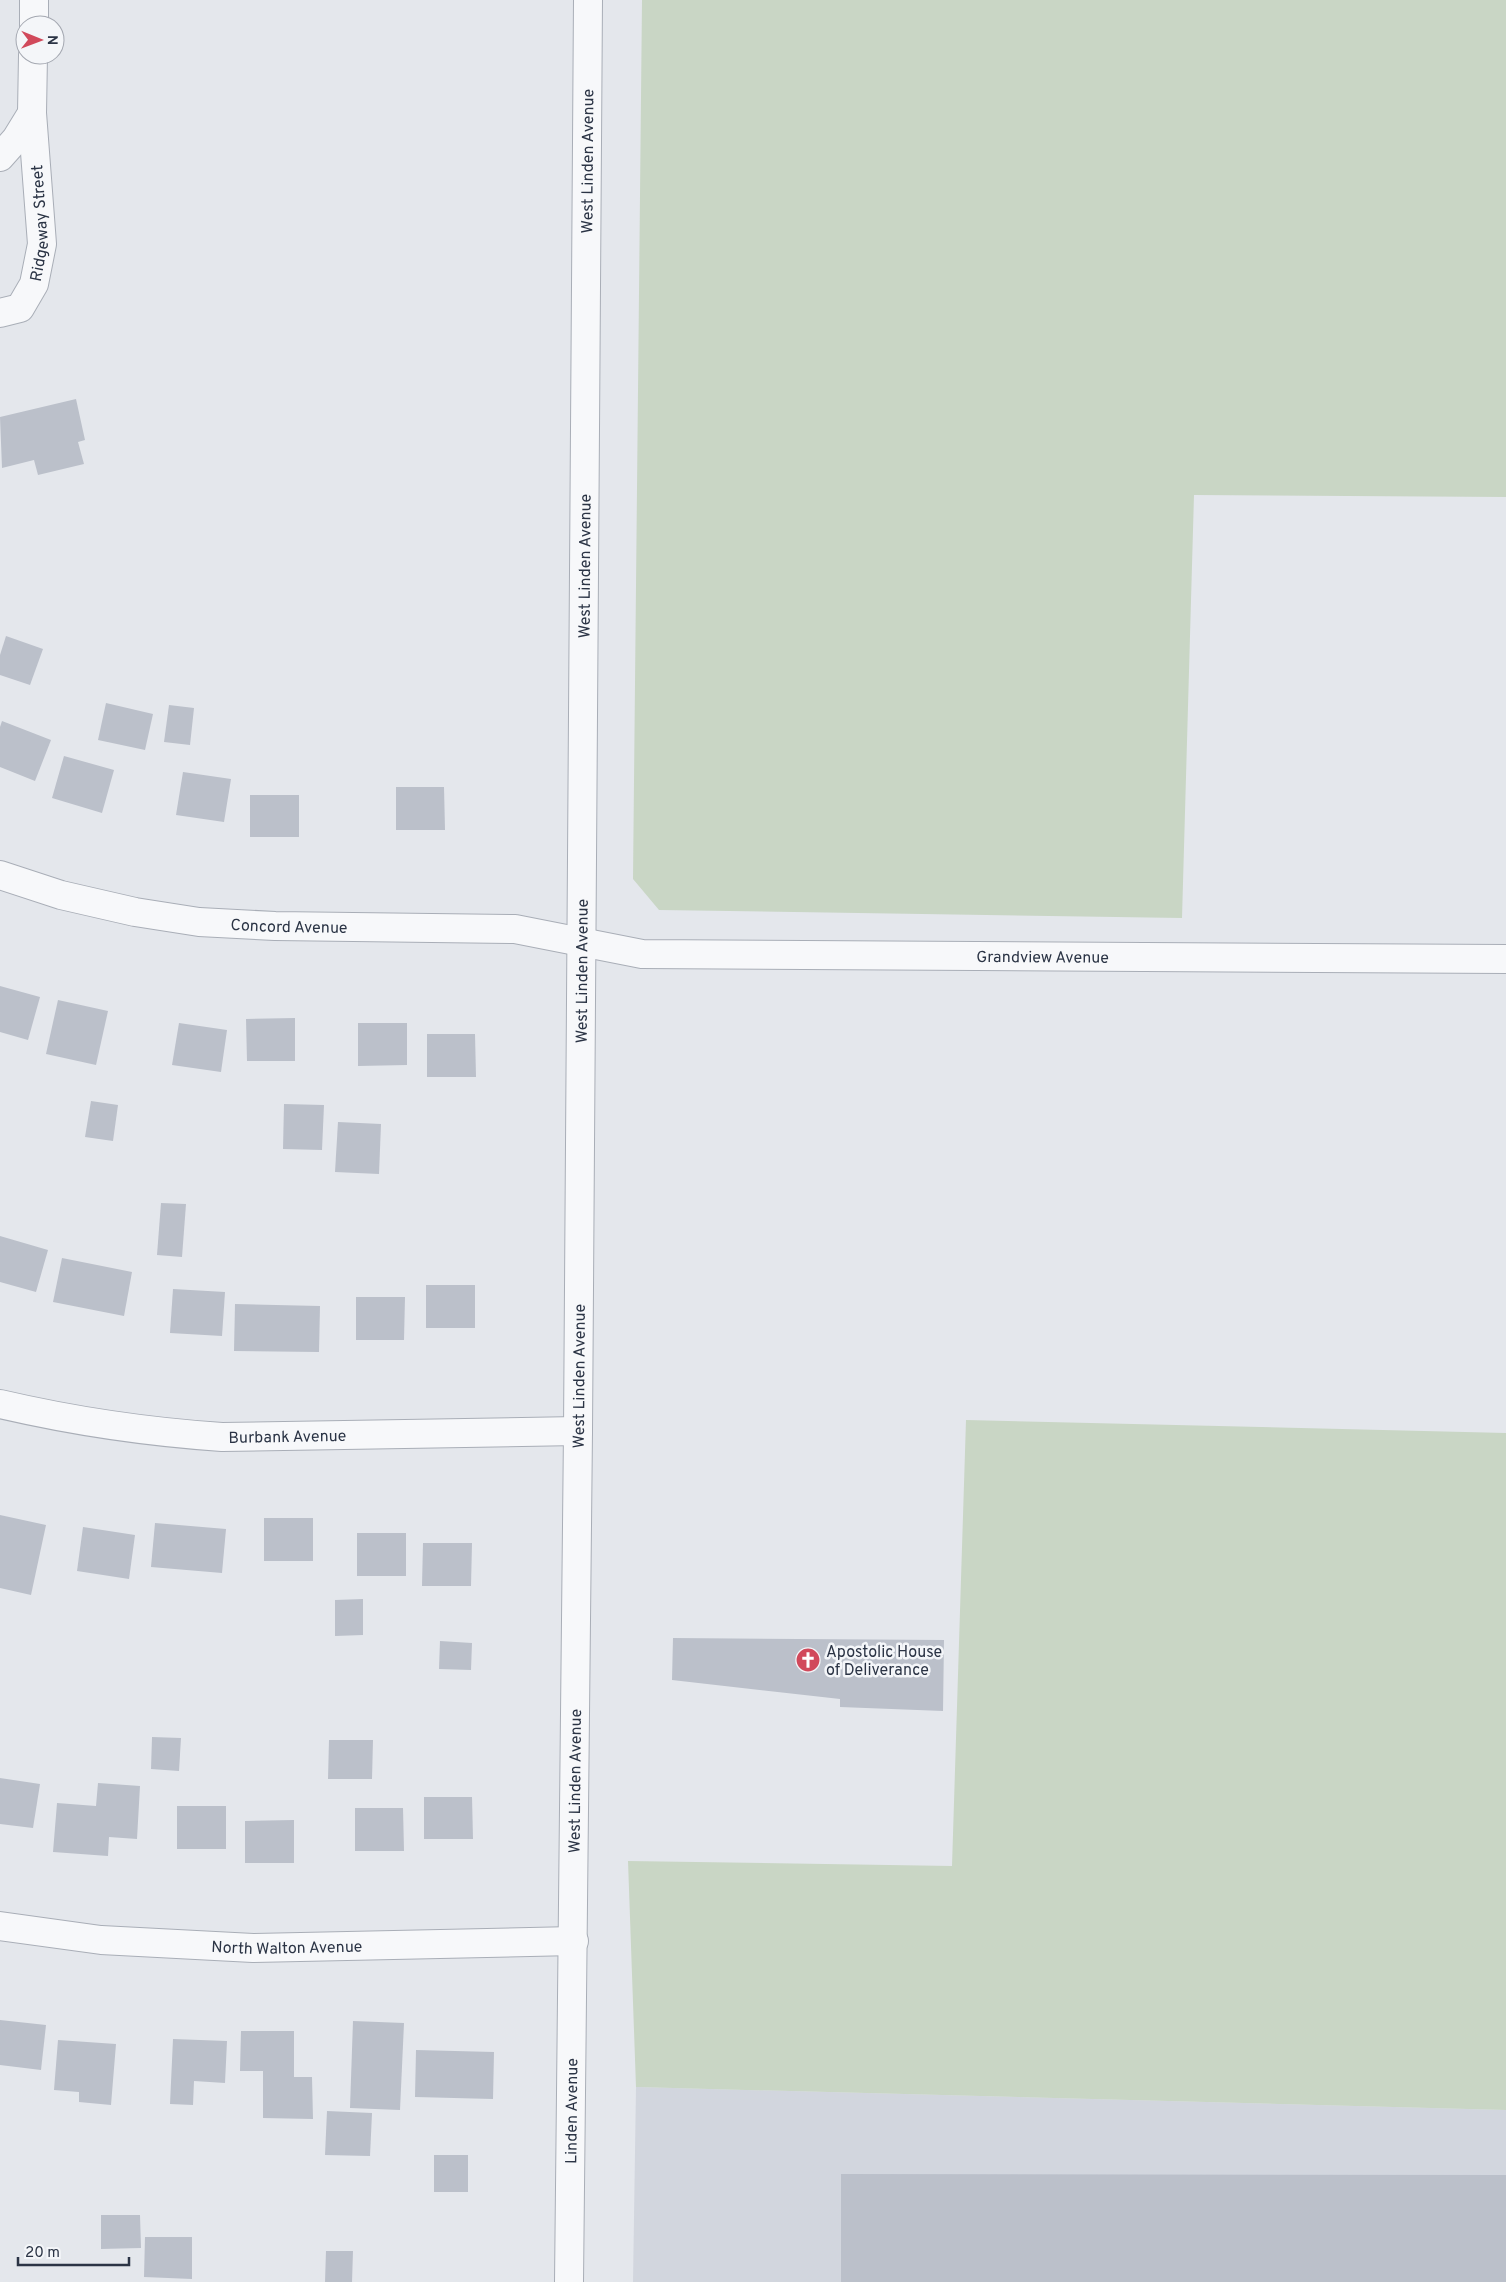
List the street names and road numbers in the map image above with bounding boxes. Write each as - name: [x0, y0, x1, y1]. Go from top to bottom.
- street label: West Linden Avenue: [578, 89, 599, 233]
- street label: Ridgeway Street: [27, 164, 54, 283]
- street label: West Linden Avenue: [576, 494, 597, 638]
- street label: West Linden Avenue: [573, 899, 594, 1043]
- street label: Concord Avenue: [230, 916, 348, 939]
- street label: Grandview Avenue: [976, 948, 1109, 969]
- street label: West Linden Avenue: [570, 1304, 591, 1448]
- street label: Burbank Avenue: [228, 1427, 346, 1449]
- street label: West Linden Avenue: [566, 1709, 587, 1853]
- street label: North Walton Avenue: [211, 1938, 363, 1960]
- street label: Linden Avenue: [562, 2058, 583, 2164]

